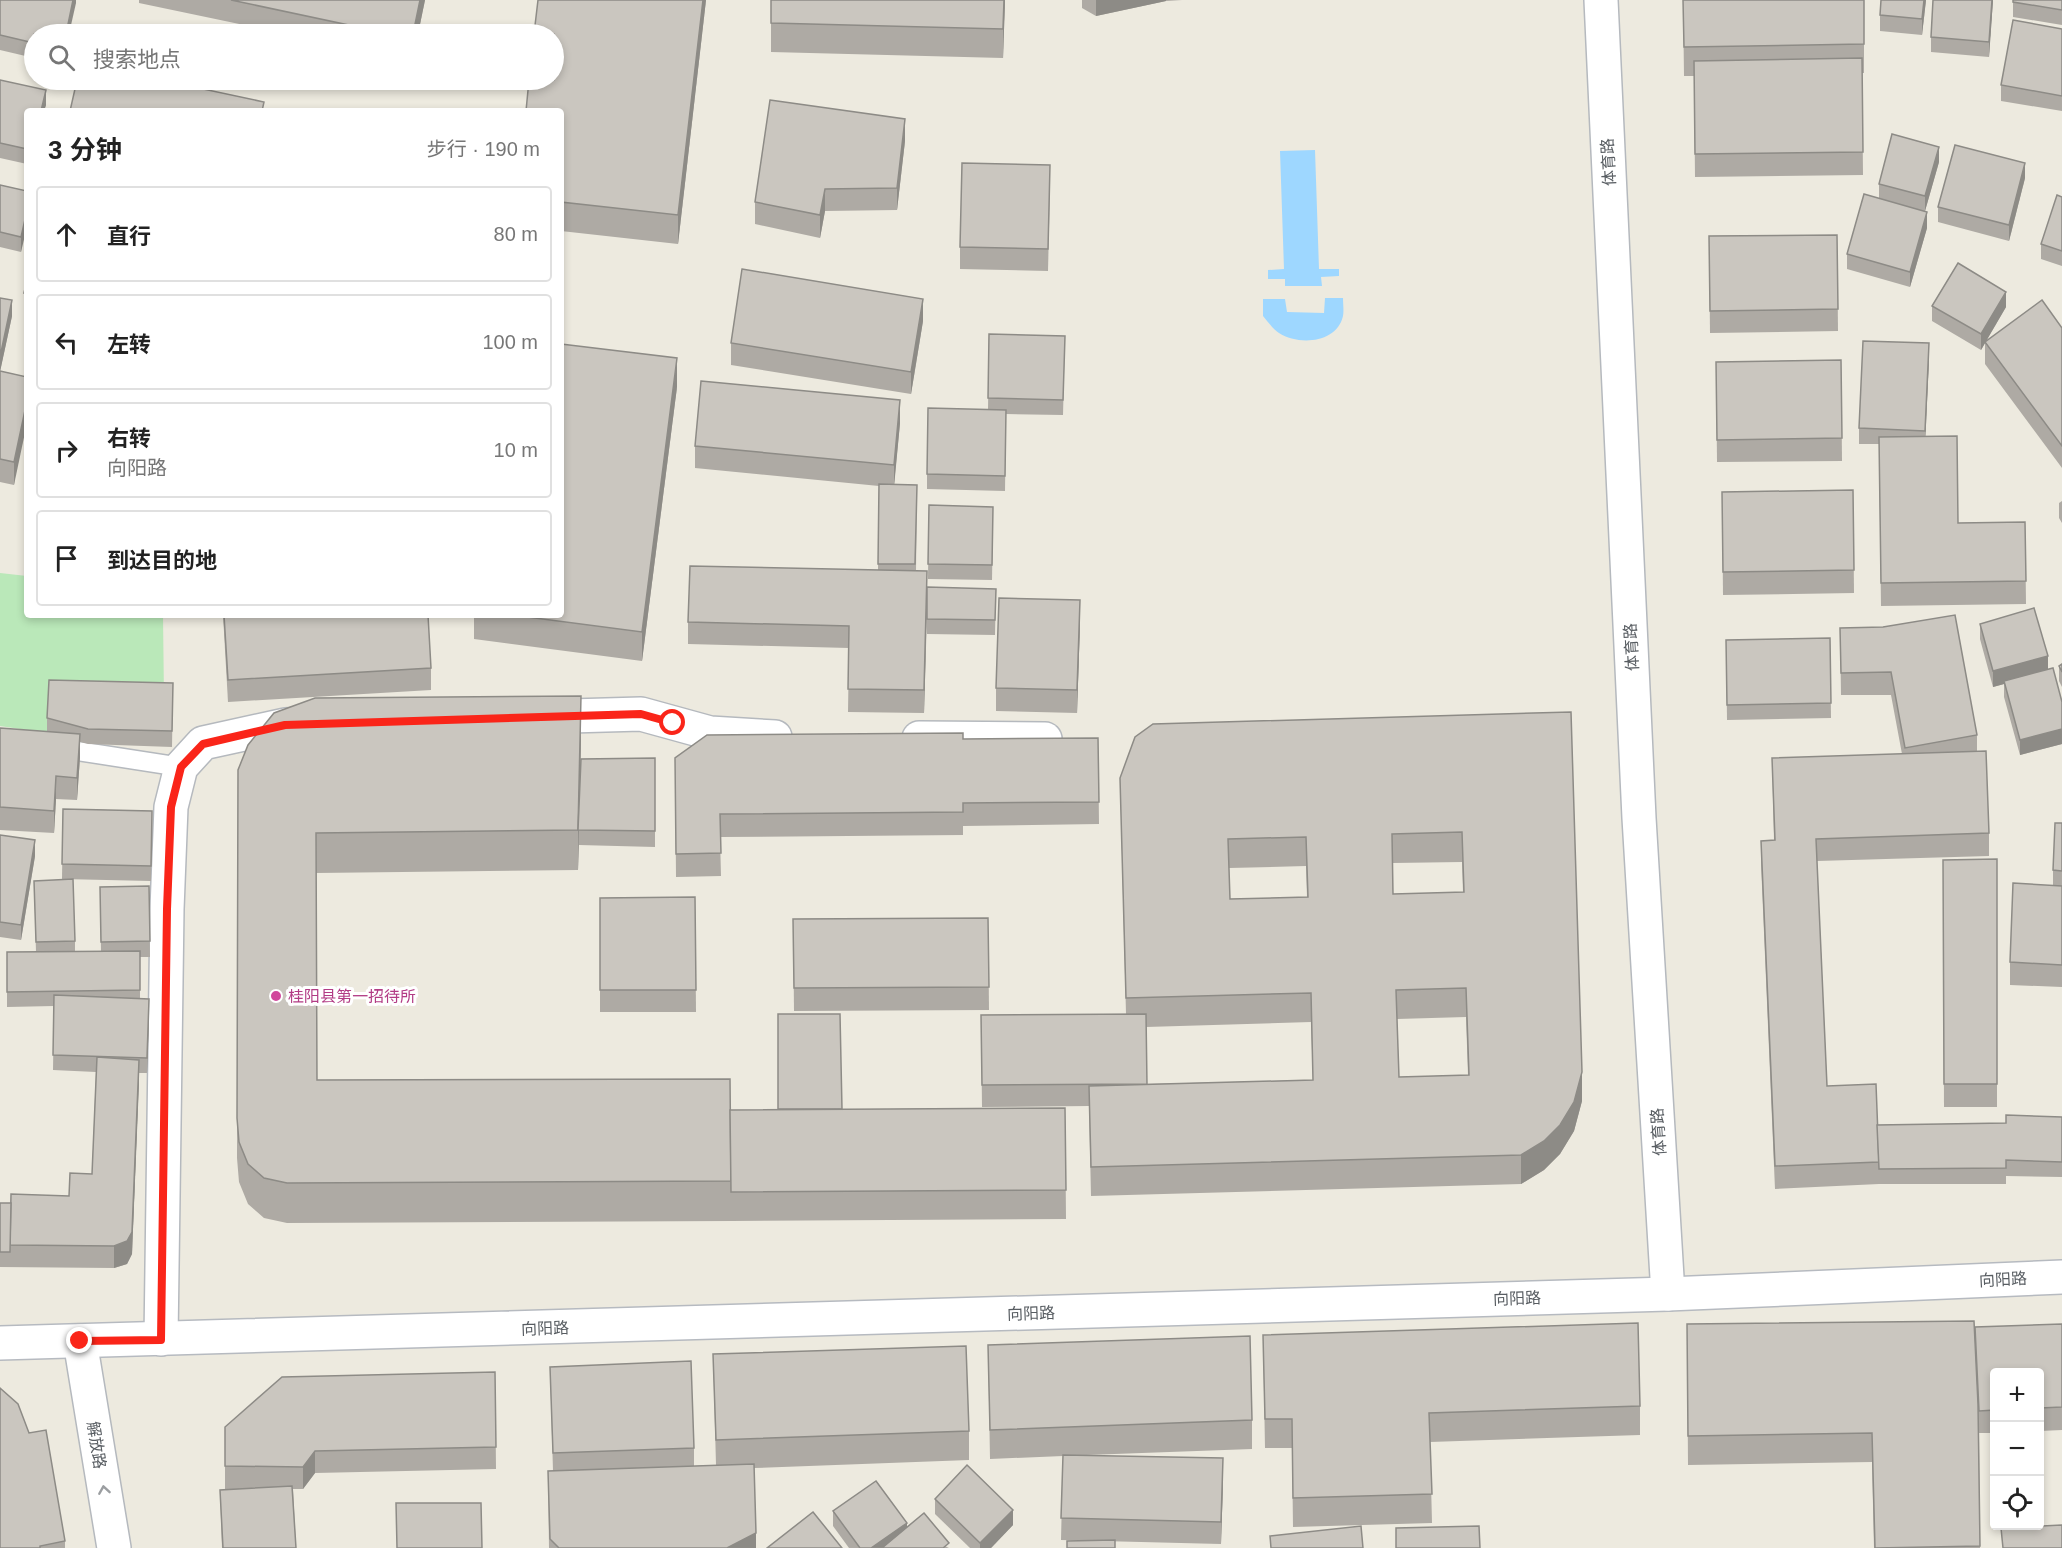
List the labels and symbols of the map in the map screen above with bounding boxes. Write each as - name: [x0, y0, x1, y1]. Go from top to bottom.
- street label: 体育路: [1599, 138, 1618, 186]
- street label: 体育路: [1622, 623, 1641, 671]
- route start: [659, 709, 685, 735]
- place label: 桂阳县第一招待所: [288, 988, 416, 1005]
- marker: 桂阳县第一招待所: [269, 989, 283, 1003]
- street label: 体育路: [1648, 1107, 1669, 1157]
- street label: 向阳路: [1979, 1270, 2027, 1289]
- street label: 向阳路: [1493, 1289, 1541, 1308]
- street label: 向阳路: [1007, 1304, 1055, 1323]
- street label: 向阳路: [521, 1319, 569, 1338]
- route end: [66, 1327, 92, 1353]
- street label: 解放路: [84, 1420, 109, 1470]
- one-way arrow: [99, 1486, 111, 1495]

